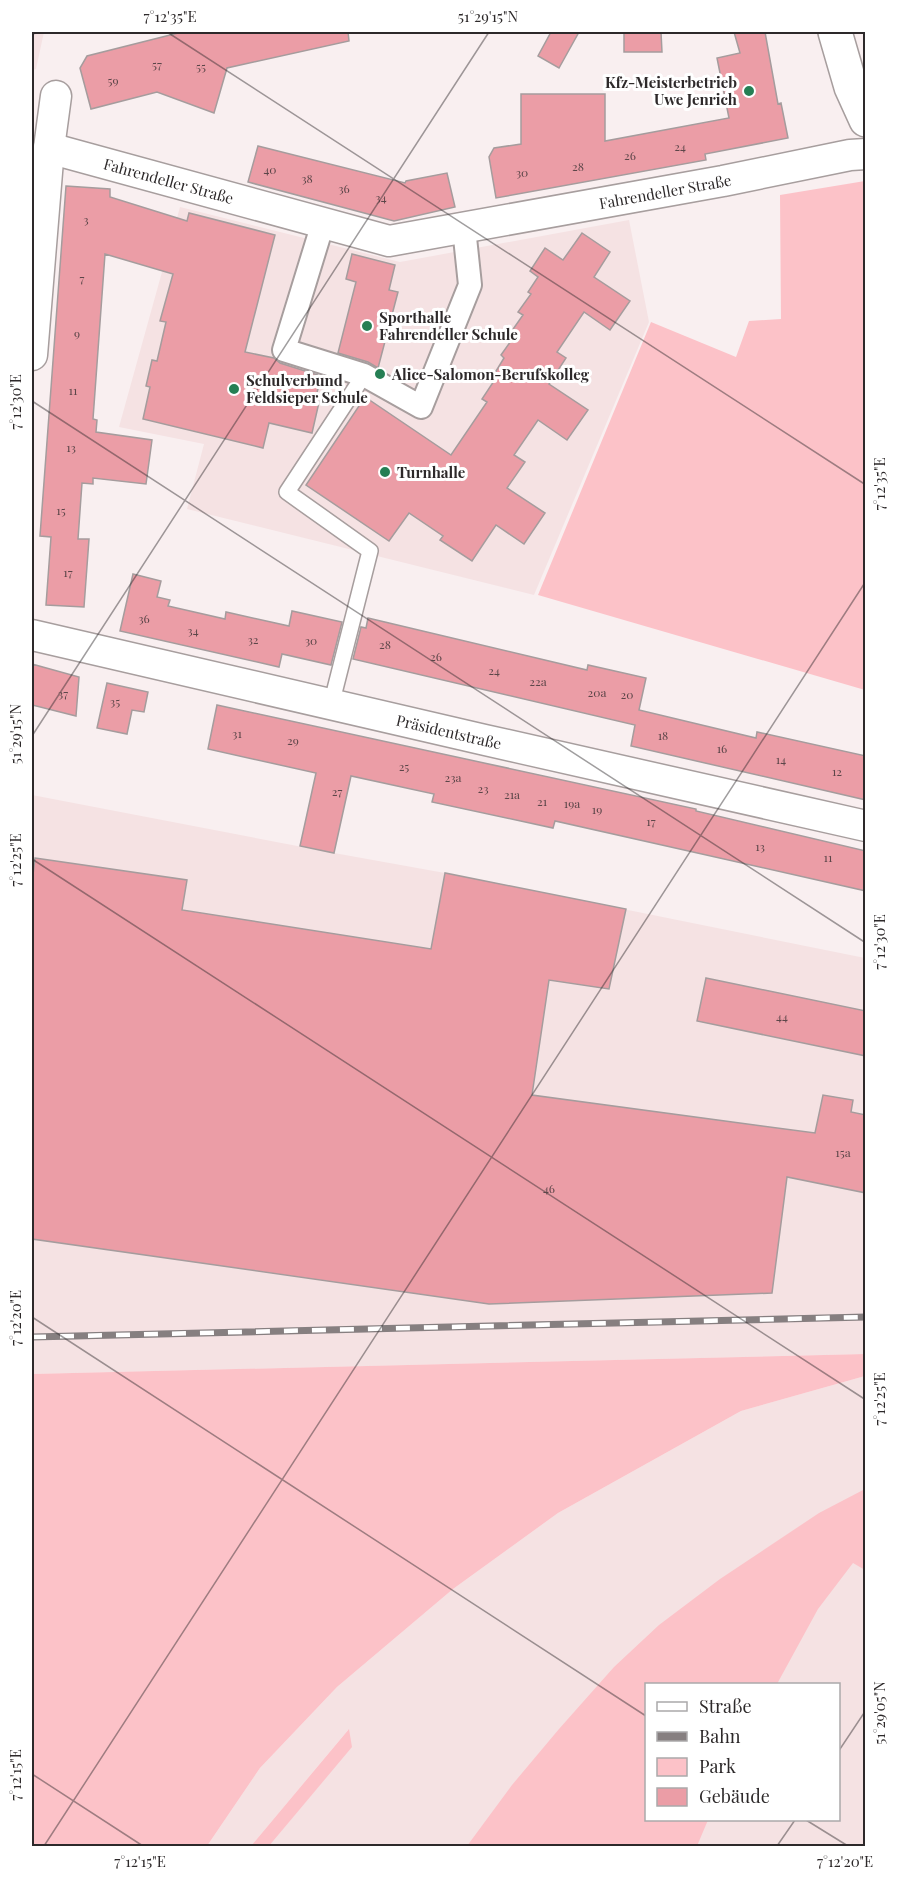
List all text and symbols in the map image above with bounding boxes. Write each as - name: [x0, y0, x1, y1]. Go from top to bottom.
- text: 7°12'35"E: [143, 6, 197, 26]
- text: 51°29'15"N: [458, 6, 519, 26]
- house number: 57: [152, 56, 162, 72]
- house number: 55: [196, 58, 206, 74]
- house number: 59: [107, 72, 119, 88]
- place label: Kfz-Meisterbetrieb Uwe Jenrich: [605, 72, 737, 109]
- marker: Kfz-Meisterbetrieb Uwe Jenrich: [742, 84, 756, 98]
- house number: 24: [674, 138, 686, 154]
- house number: 26: [624, 147, 636, 163]
- street label: Fahrendeller Straße: [101, 153, 236, 208]
- house number: 28: [572, 158, 584, 174]
- house number: 40: [263, 161, 277, 177]
- house number: 30: [516, 164, 528, 180]
- house number: 38: [301, 170, 313, 186]
- street label: Fahrendeller Straße: [597, 170, 733, 213]
- house number: 36: [338, 180, 350, 196]
- house number: 34: [375, 189, 387, 205]
- house number: 3: [83, 211, 89, 227]
- house number: 7: [80, 270, 85, 286]
- place label: Sporthalle Fahrendeller Schule: [379, 307, 518, 344]
- marker: Sporthalle Fahrendeller Schule: [360, 319, 374, 333]
- house number: 9: [74, 325, 80, 341]
- place label: Alice-Salomon-Berufskolleg: [391, 364, 590, 384]
- marker: Alice-Salomon-Berufskolleg: [373, 367, 387, 381]
- place label: Schulverbund Feldsieper Schule: [246, 370, 368, 407]
- text: 7°12'30"E: [5, 374, 25, 430]
- house number: 11: [69, 382, 78, 398]
- marker: Schulverbund Feldsieper Schule: [227, 382, 241, 396]
- house number: 13: [66, 439, 76, 455]
- text: 7°12'35"E: [869, 457, 889, 511]
- place label: Turnhalle: [397, 462, 466, 482]
- marker: Turnhalle: [378, 465, 392, 479]
- house number: 15: [56, 502, 66, 518]
- house number: 17: [63, 564, 73, 580]
- house number: 36: [138, 610, 150, 626]
- house number: 34: [187, 622, 199, 638]
- house number: 32: [247, 631, 259, 647]
- house number: 30: [305, 632, 317, 648]
- house number: 28: [379, 636, 391, 652]
- house number: 26: [430, 648, 442, 664]
- house number: 24: [488, 662, 500, 678]
- house number: 22a: [529, 673, 547, 689]
- house number: 20a: [588, 684, 606, 700]
- house number: 37: [58, 685, 68, 701]
- house number: 20: [621, 686, 633, 702]
- house number: 35: [110, 693, 120, 709]
- text: 51°29'15"N: [5, 703, 25, 764]
- street label: Präsidentstraße: [394, 710, 503, 753]
- house number: 31: [232, 725, 242, 741]
- house number: 18: [658, 727, 668, 743]
- house number: 29: [287, 732, 299, 748]
- house number: 16: [717, 740, 727, 756]
- house number: 14: [776, 751, 786, 767]
- house number: 25: [399, 758, 409, 774]
- house number: 12: [832, 763, 842, 779]
- house number: 23a: [444, 769, 462, 785]
- house number: 23: [477, 780, 489, 796]
- house number: 27: [332, 783, 342, 799]
- house number: 21a: [504, 786, 520, 802]
- house number: 21: [537, 793, 548, 809]
- house number: 19a: [564, 795, 580, 811]
- house number: 19: [592, 801, 602, 817]
- house number: 17: [646, 813, 656, 829]
- text: 7°12'25"E: [5, 833, 25, 887]
- house number: 13: [755, 838, 765, 854]
- house number: 11: [824, 849, 833, 865]
- text: 7°12'30"E: [869, 914, 889, 970]
- house number: 44: [776, 1008, 788, 1024]
- house number: 15a: [835, 1144, 851, 1160]
- house number: 46: [543, 1180, 555, 1196]
- text: 7°12'20"E: [5, 1290, 25, 1346]
- text: 7°12'25"E: [869, 1372, 889, 1426]
- text: 51°29'05"N: [869, 1681, 889, 1745]
- legend: [645, 1683, 840, 1821]
- text: Straße: [699, 1694, 752, 1718]
- text: Bahn: [699, 1724, 741, 1748]
- text: 7°12'15"E: [5, 1749, 25, 1801]
- text: Park: [699, 1754, 736, 1778]
- text: Gebäude: [699, 1784, 770, 1808]
- text: 7°12'15"E: [114, 1851, 166, 1871]
- text: 7°12'20"E: [817, 1851, 873, 1871]

